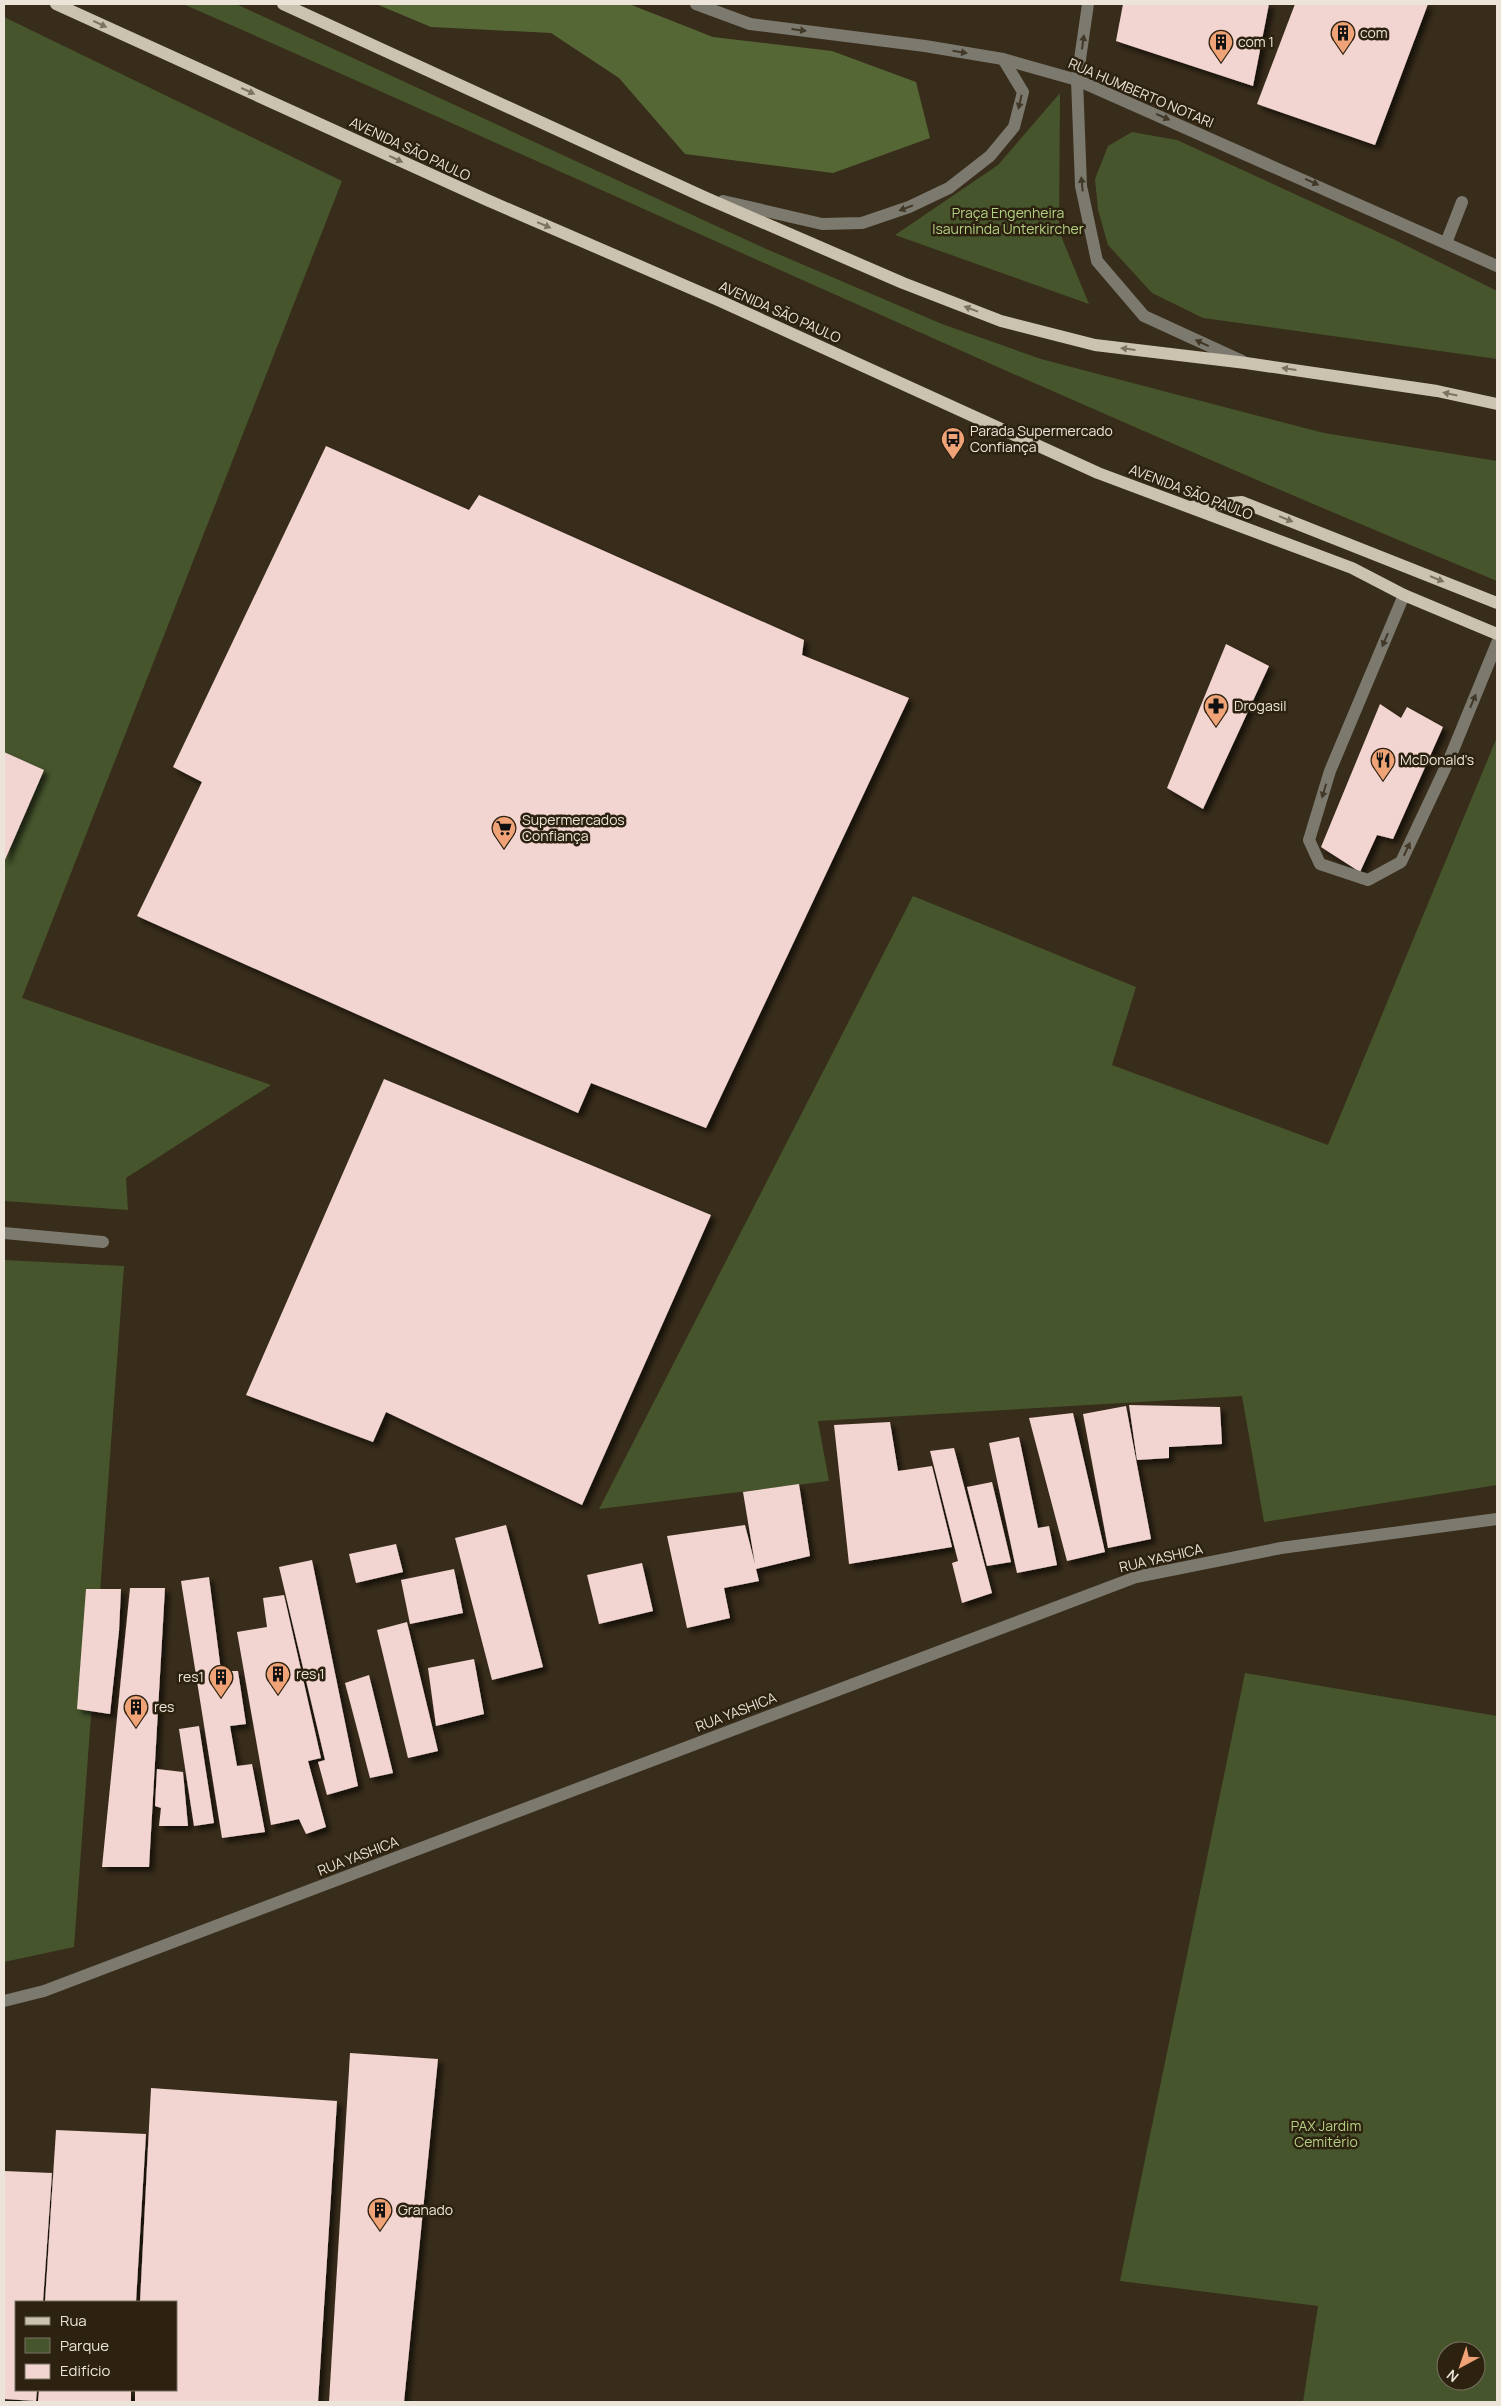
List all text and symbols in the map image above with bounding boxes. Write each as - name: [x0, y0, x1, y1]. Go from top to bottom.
- one-way arrow: [93, 20, 108, 28]
- building icon: com: [1330, 20, 1356, 54]
- place label: com: [1360, 23, 1388, 42]
- one-way arrow: [791, 26, 807, 34]
- building icon: com 1: [1208, 29, 1234, 63]
- place label: com 1: [1238, 32, 1274, 51]
- one-way arrow: [1079, 33, 1087, 49]
- one-way arrow: [952, 48, 968, 56]
- street label: RUA HUMBERTO NOTARI: [1066, 53, 1217, 132]
- one-way arrow: [241, 88, 255, 96]
- one-way arrow: [1016, 95, 1024, 110]
- street label: AVENIDA SÃO PAULO: [347, 112, 474, 185]
- one-way arrow: [1156, 114, 1170, 122]
- one-way arrow: [389, 155, 403, 163]
- one-way arrow: [1078, 176, 1086, 192]
- one-way arrow: [1305, 179, 1319, 187]
- park label: Praça Engenheira Isaurninda Unterkircher: [932, 203, 1084, 238]
- one-way arrow: [898, 204, 913, 212]
- one-way arrow: [537, 222, 551, 230]
- street label: AVENIDA SÃO PAULO: [716, 276, 844, 347]
- one-way arrow: [963, 305, 978, 313]
- one-way arrow: [1195, 338, 1209, 346]
- one-way arrow: [1119, 345, 1135, 353]
- one-way arrow: [1281, 365, 1297, 373]
- one-way arrow: [1441, 389, 1457, 397]
- place label: Parada Supermercado Confiança: [970, 421, 1113, 456]
- bus stop icon: Parada Supermercado Confiança: [940, 426, 966, 460]
- street label: AVENIDA SÃO PAULO: [1126, 459, 1256, 524]
- one-way arrow: [1279, 515, 1294, 523]
- one-way arrow: [1430, 575, 1445, 583]
- one-way arrow: [1380, 633, 1388, 647]
- pharmacy icon: Drogasil: [1203, 693, 1229, 727]
- one-way arrow: [1470, 693, 1478, 708]
- place label: Drogasil: [1234, 696, 1287, 715]
- restaurant icon: McDonald's: [1370, 747, 1396, 781]
- place label: McDonald's: [1400, 750, 1474, 769]
- one-way arrow: [1320, 783, 1327, 798]
- place label: Supermercados Confiança: [522, 810, 625, 845]
- supermarket icon: Supermercados Confiança: [491, 815, 517, 849]
- one-way arrow: [1403, 842, 1411, 856]
- street label: RUA YASHICA: [1117, 1539, 1205, 1576]
- building icon: res 1: [265, 1661, 291, 1695]
- building icon: res1: [208, 1664, 234, 1698]
- place label: res 1: [296, 1664, 325, 1683]
- place label: res1: [178, 1667, 204, 1686]
- street label: RUA YASHICA: [693, 1687, 779, 1736]
- building icon: res: [123, 1694, 149, 1728]
- place label: res: [154, 1697, 174, 1716]
- street label: RUA YASHICA: [315, 1831, 401, 1880]
- park label: PAX Jardim Cemitério: [1291, 2116, 1361, 2151]
- building icon: Granado: [367, 2197, 393, 2231]
- place label: Granado: [398, 2200, 453, 2219]
- legend: [15, 2301, 178, 2391]
- text: Rua: [60, 2310, 87, 2331]
- text: Parque: [60, 2335, 109, 2356]
- north arrow: [1436, 2341, 1486, 2391]
- text: Edifício: [60, 2360, 111, 2381]
- text: N: [1442, 2366, 1462, 2387]

